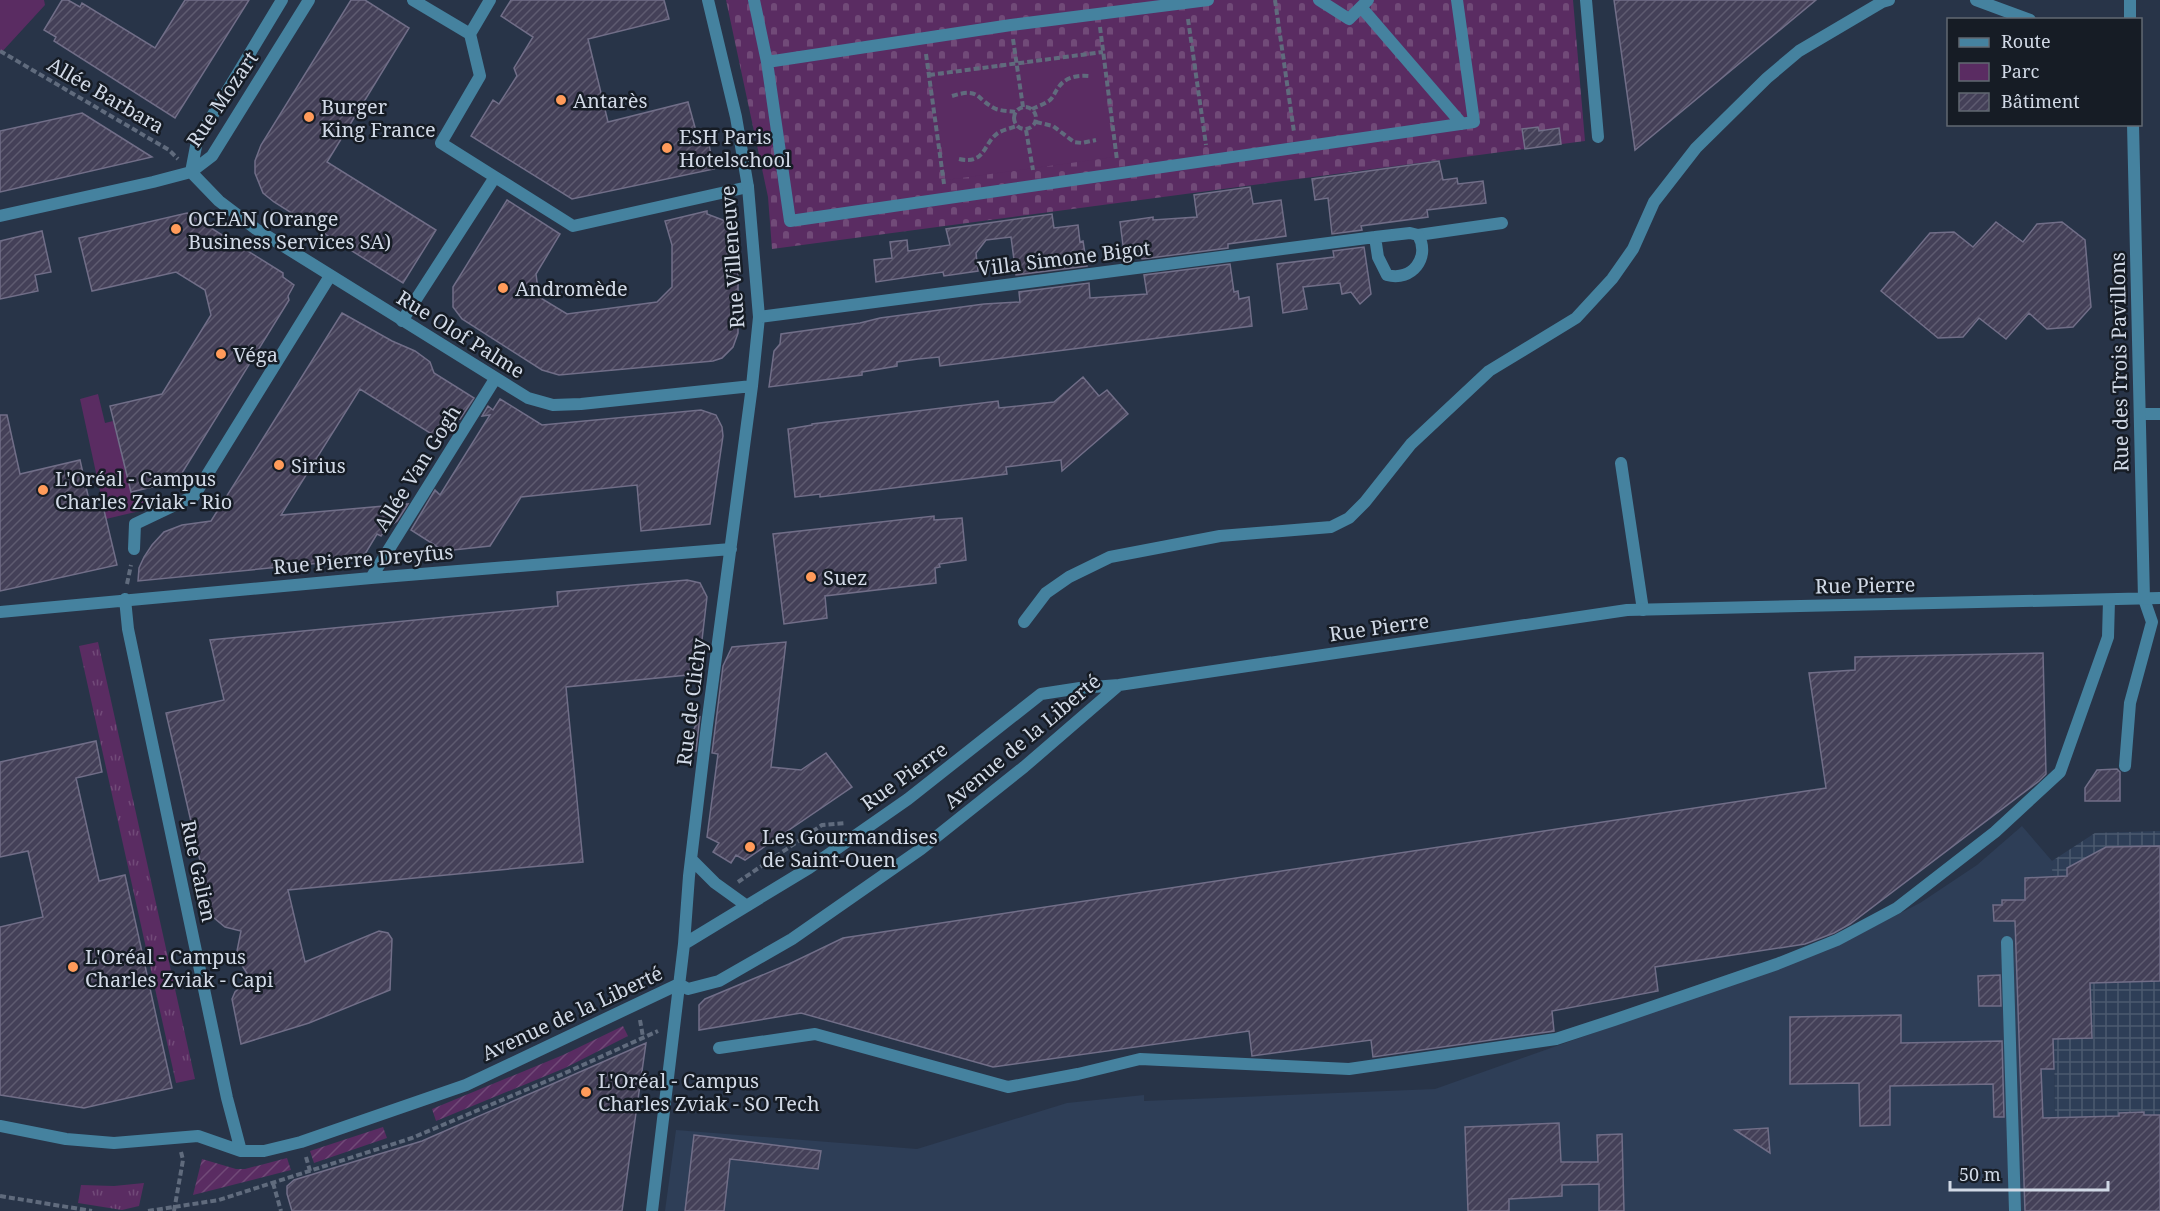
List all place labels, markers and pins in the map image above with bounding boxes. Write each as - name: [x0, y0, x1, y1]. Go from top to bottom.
- place label: Antarès: [573, 87, 647, 114]
- place label: Burger King France: [321, 93, 436, 143]
- marker: Antarès: [554, 93, 568, 107]
- marker: Burger King France: [302, 110, 316, 124]
- place label: ESH Paris Hotelschool: [679, 123, 791, 173]
- marker: ESH Paris Hotelschool: [660, 141, 674, 155]
- place label: OCEAN (Orange Business Services SA): [188, 205, 391, 255]
- marker: OCEAN (Orange Business Services SA): [169, 222, 183, 236]
- place label: Andromède: [515, 275, 628, 302]
- marker: Andromède: [496, 281, 510, 295]
- place label: Véga: [233, 341, 278, 368]
- marker: Véga: [214, 347, 228, 361]
- place label: Sirius: [291, 452, 346, 479]
- marker: Sirius: [272, 458, 286, 472]
- place label: L'Oréal - Campus Charles Zviak - Rio: [55, 465, 232, 515]
- marker: L'Oréal - Campus Charles Zviak - Rio: [36, 483, 50, 497]
- place label: Suez: [823, 564, 868, 591]
- marker: Suez: [804, 570, 818, 584]
- place label: Les Gourmandises de Saint-Ouen: [762, 823, 938, 873]
- marker: Les Gourmandises de Saint-Ouen: [743, 840, 757, 854]
- place label: L'Oréal - Campus Charles Zviak - Capi: [85, 943, 274, 993]
- marker: L'Oréal - Campus Charles Zviak - Capi: [66, 960, 80, 974]
- place label: L'Oréal - Campus Charles Zviak - SO Tech: [598, 1067, 820, 1117]
- marker: L'Oréal - Campus Charles Zviak - SO Tech: [579, 1085, 593, 1099]

